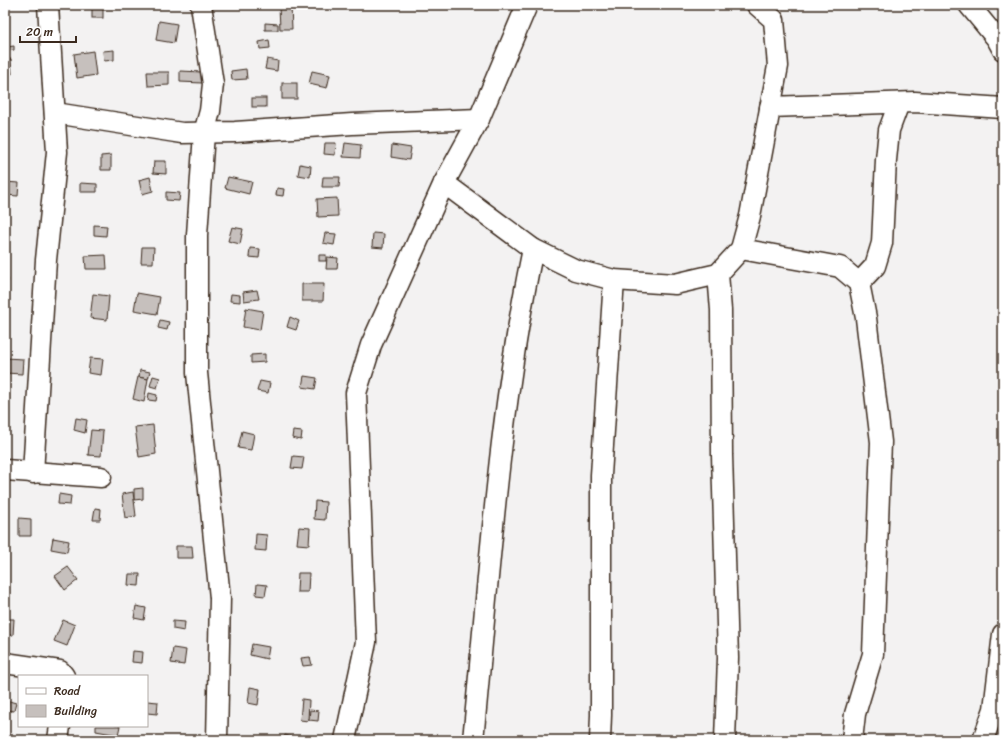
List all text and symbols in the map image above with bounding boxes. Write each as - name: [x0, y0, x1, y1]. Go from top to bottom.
- scale bar: [20, 18, 76, 44]
- text: 20 m: [26, 21, 53, 43]
- legend: [18, 675, 148, 727]
- text: Road: [54, 680, 81, 702]
- text: Building: [54, 700, 97, 722]

